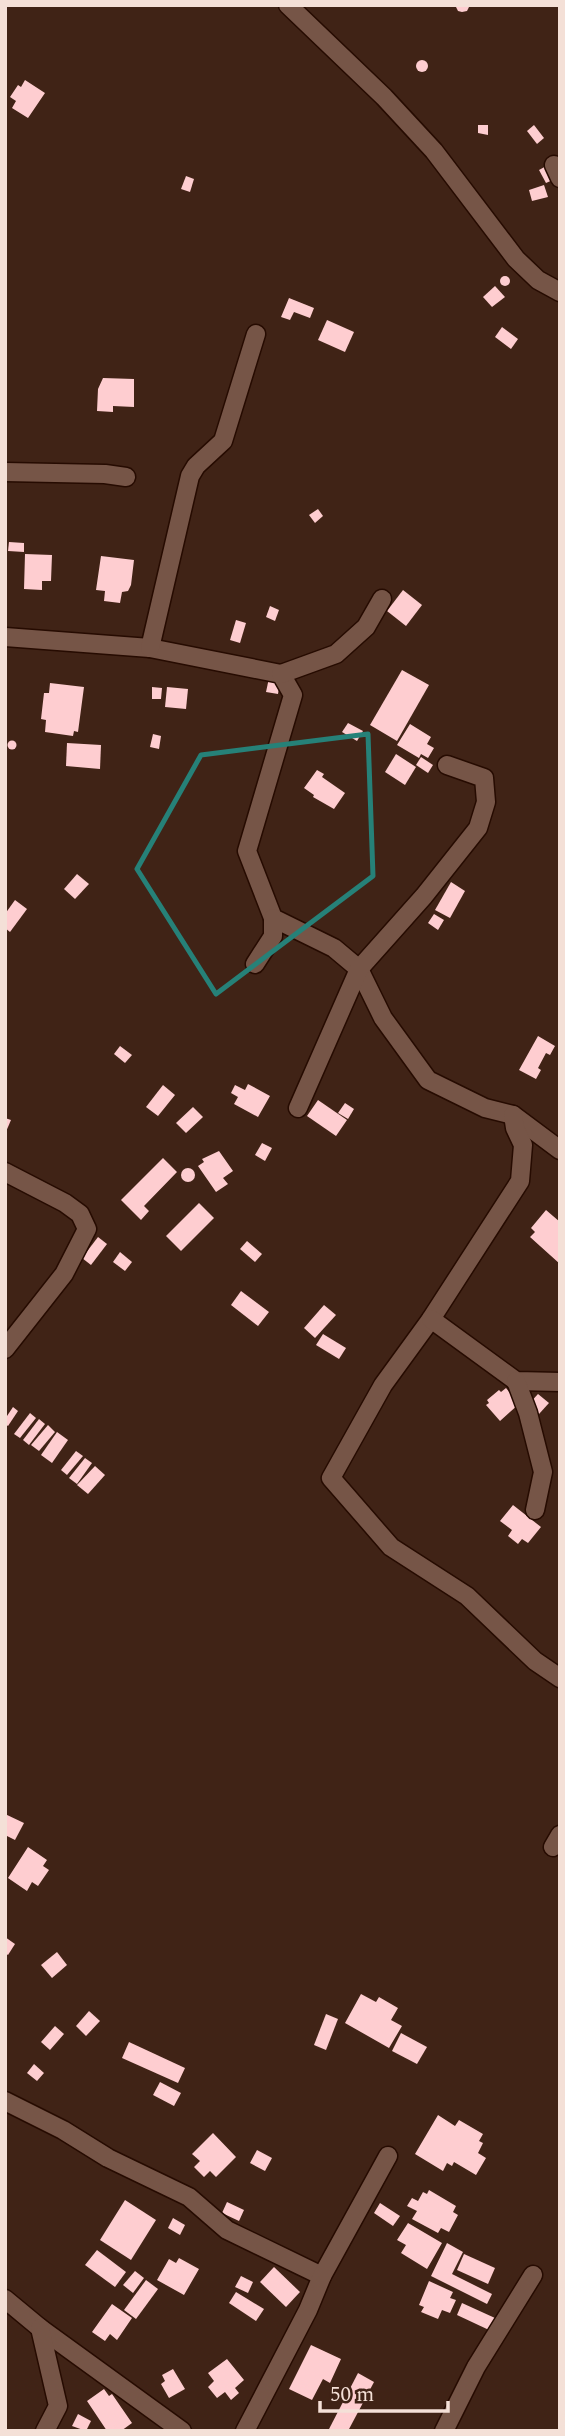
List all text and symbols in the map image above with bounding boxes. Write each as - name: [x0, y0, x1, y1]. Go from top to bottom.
- scale bar: [320, 2370, 448, 2414]
- text: 50 m: [330, 2379, 374, 2411]

